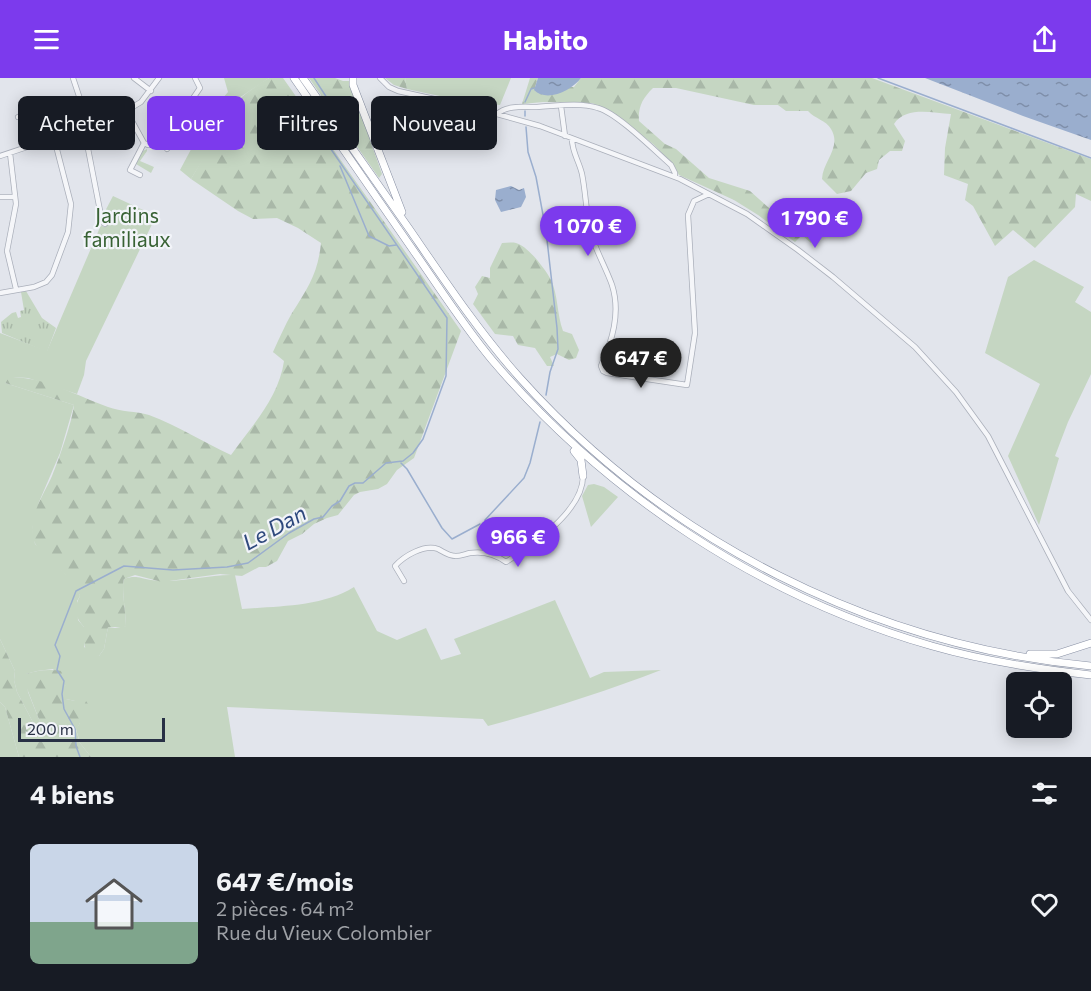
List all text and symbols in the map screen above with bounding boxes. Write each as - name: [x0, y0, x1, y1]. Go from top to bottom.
- icon: menu: [30, 23, 63, 56]
- text: Habito: [503, 23, 588, 56]
- icon: share: [1028, 23, 1061, 56]
- chip: Acheter: [18, 96, 135, 150]
- chip: Louer: [147, 96, 245, 150]
- chip: Filtres: [257, 96, 359, 150]
- chip: Nouveau: [371, 96, 497, 150]
- pin: 1 790 €: [760, 198, 870, 249]
- park label: Jardins familiaux: [83, 202, 171, 251]
- text: 1 790 €: [781, 205, 849, 229]
- pin: 1 070 €: [533, 206, 643, 257]
- text: 1 070 €: [554, 213, 622, 237]
- pin: 647 €: [599, 338, 683, 389]
- text: 647 €: [614, 345, 668, 369]
- water label: Le Dan: [237, 499, 311, 555]
- pin: 966 €: [476, 517, 560, 568]
- text: 966 €: [491, 524, 545, 548]
- map controls: [1006, 672, 1072, 738]
- button: locate: [1006, 672, 1072, 738]
- scale bar: [18, 715, 165, 742]
- text: 200 m: [27, 719, 74, 738]
- icon: filters: [1028, 777, 1061, 810]
- text: 4 biens: [30, 778, 114, 809]
- text: 647 €/mois: [216, 865, 354, 896]
- icon: home: [78, 868, 150, 940]
- icon: heart: [1028, 888, 1061, 921]
- text: 2 pièces · 64 m²: [216, 896, 354, 920]
- text: Rue du Vieux Colombier: [216, 920, 432, 944]

